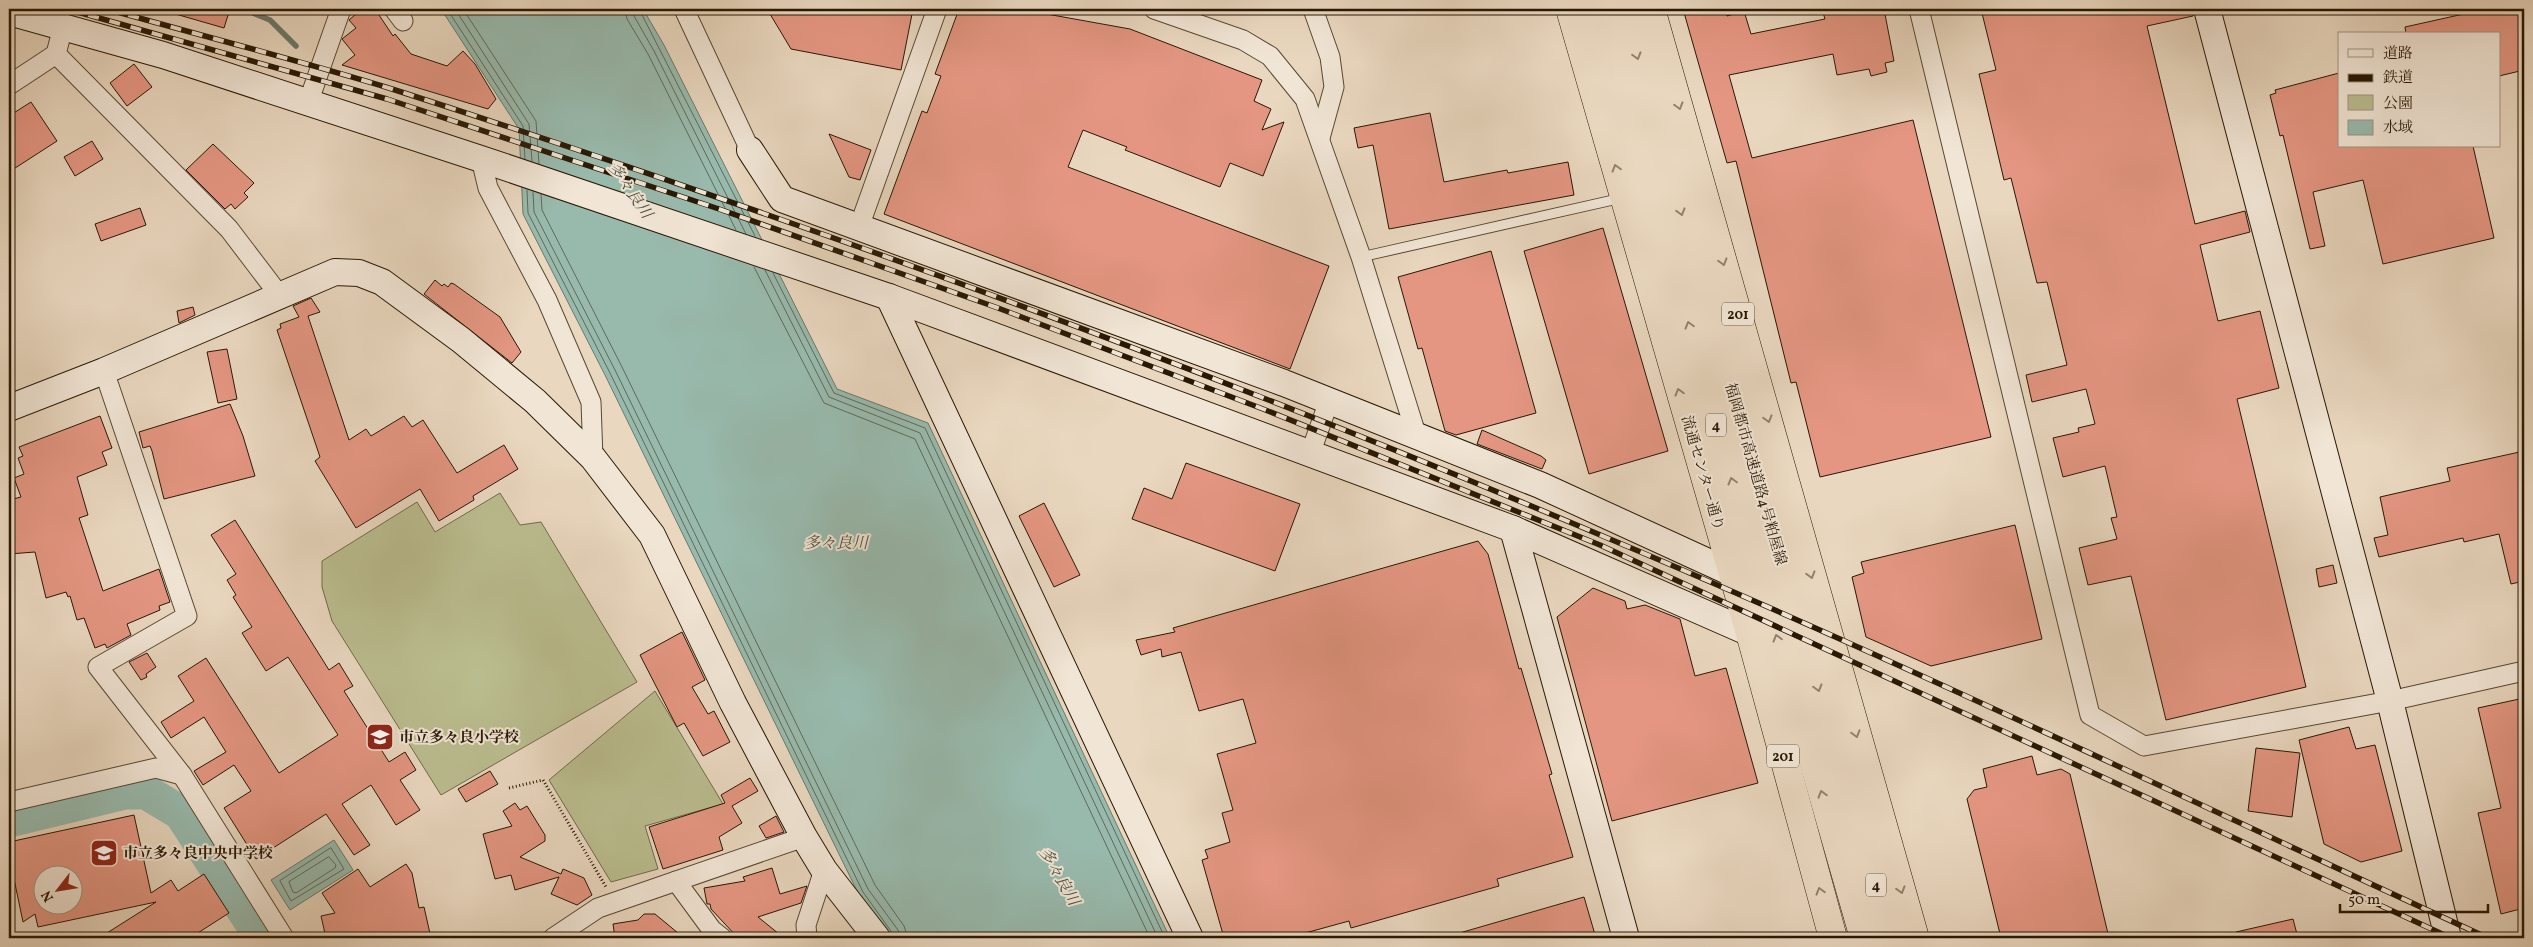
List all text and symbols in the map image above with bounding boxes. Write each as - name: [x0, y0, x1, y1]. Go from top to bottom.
- legend: [2338, 32, 2500, 148]
- text: 道路: [2383, 44, 2413, 65]
- one-way arrow: [1631, 51, 1642, 60]
- text: 鉄道: [2383, 68, 2413, 89]
- text: 公園: [2383, 94, 2413, 115]
- one-way arrow: [1673, 102, 1683, 110]
- text: 水域: [2383, 118, 2413, 139]
- water label: 多々良川: [602, 159, 658, 225]
- one-way arrow: [1611, 164, 1621, 173]
- one-way arrow: [1676, 207, 1686, 216]
- one-way arrow: [1718, 258, 1728, 266]
- road number: 201: [1722, 302, 1754, 326]
- one-way arrow: [1684, 321, 1694, 329]
- street label: 福岡都市高速道路4号粕屋線: [1718, 381, 1791, 568]
- one-way arrow: [1675, 388, 1685, 396]
- street label: 流通センター通り: [1675, 413, 1728, 534]
- road number: 4: [1706, 414, 1726, 436]
- one-way arrow: [1762, 414, 1772, 422]
- one-way arrow: [1728, 478, 1738, 486]
- water label: 多々良川: [804, 533, 870, 555]
- one-way arrow: [1806, 571, 1816, 579]
- one-way arrow: [1772, 634, 1782, 642]
- one-way arrow: [1813, 683, 1823, 691]
- school or university icon: 市立多々良小学校: [365, 722, 395, 752]
- place label: 市立多々良小学校: [399, 728, 519, 749]
- one-way arrow: [1851, 729, 1861, 737]
- road number: 201: [1767, 744, 1799, 768]
- one-way arrow: [1817, 790, 1827, 798]
- school or university icon: 市立多々良中央中学校: [89, 838, 119, 868]
- place label: 市立多々良中央中学校: [123, 844, 273, 865]
- water label: 多々良川: [1033, 844, 1085, 912]
- north arrow: [32, 864, 82, 914]
- road number: 4: [1866, 874, 1886, 896]
- scale bar: [2340, 882, 2488, 914]
- one-way arrow: [1895, 885, 1905, 894]
- text: N: [37, 887, 59, 905]
- one-way arrow: [1815, 887, 1826, 896]
- text: 50 m: [2348, 890, 2380, 911]

